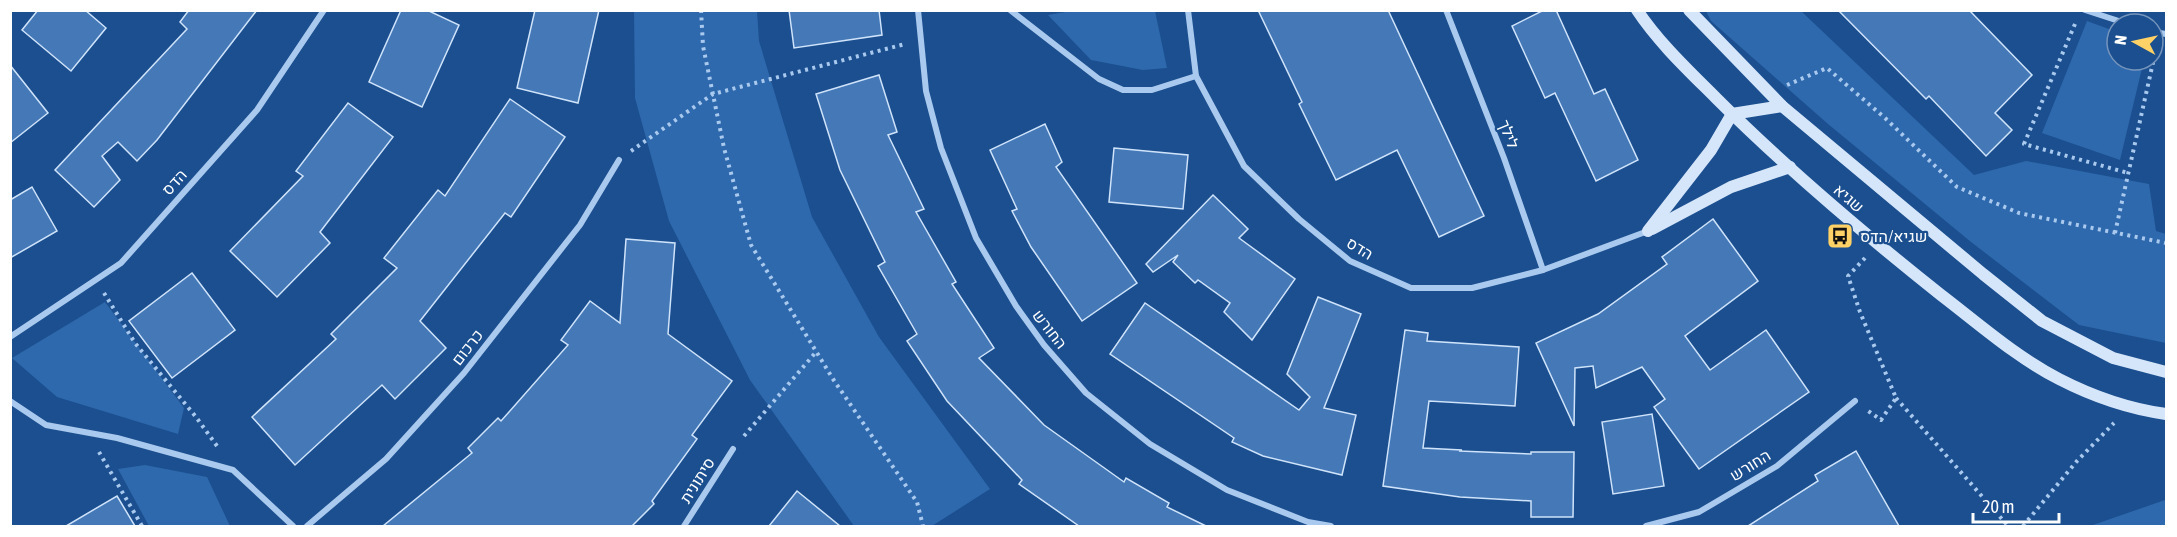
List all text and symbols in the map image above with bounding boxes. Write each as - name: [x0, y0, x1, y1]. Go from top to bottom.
- north arrow: [2105, 12, 2165, 72]
- text: N: [2111, 34, 2130, 46]
- street label: לילך: [1495, 117, 1523, 151]
- street label: הדס: [158, 166, 190, 198]
- street label: שגיא: [1830, 180, 1868, 216]
- bus stop icon: שגיא/הדס: [1825, 221, 1855, 251]
- place label: שגיא/הדס: [1860, 227, 1927, 245]
- street label: הדס: [1343, 233, 1377, 263]
- street label: החורש: [1029, 306, 1071, 352]
- street label: כרכום: [448, 326, 486, 368]
- street label: החורש: [1726, 446, 1774, 484]
- street label: סיתונית: [676, 454, 718, 506]
- scale bar: [1973, 486, 2058, 524]
- text: 20 m: [1982, 496, 2014, 517]

